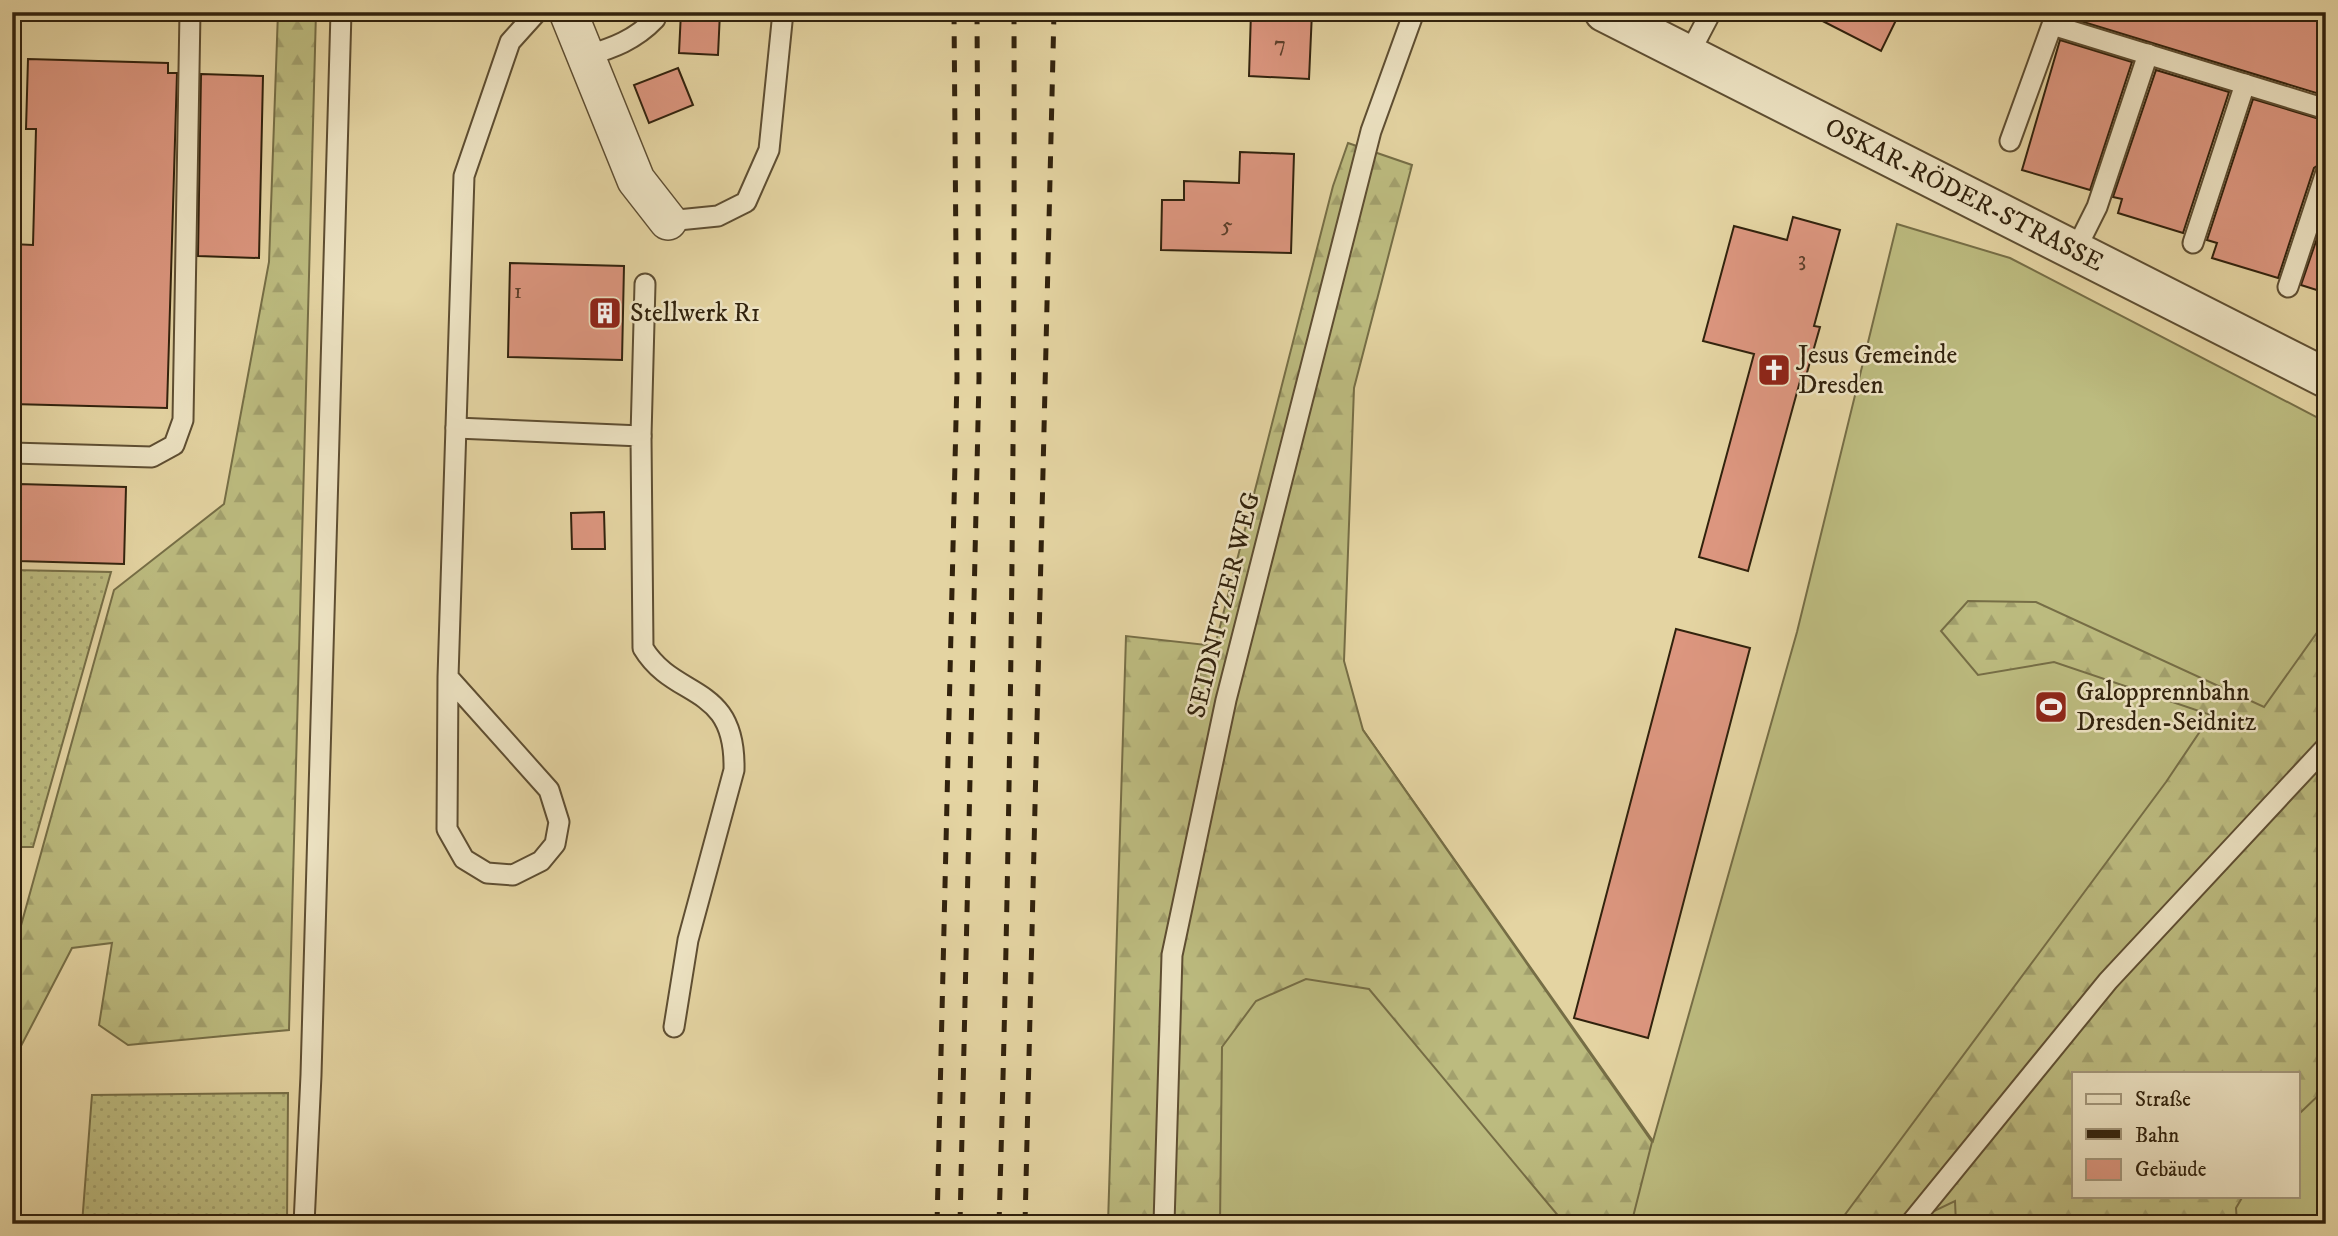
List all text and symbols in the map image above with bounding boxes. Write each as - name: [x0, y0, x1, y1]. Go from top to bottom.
- house number: 7: [1274, 30, 1286, 59]
- street label: OSKAR-RÖDER-STRASSE: [1819, 110, 2109, 279]
- house number: 5: [1221, 211, 1233, 240]
- house number: 3: [1798, 245, 1806, 274]
- house number: 1: [514, 277, 522, 306]
- building icon: Stellwerk R1: [586, 294, 624, 332]
- place label: Stellwerk R1: [630, 297, 760, 330]
- place label: Jesus Gemeinde Dresden: [1796, 339, 1957, 402]
- church icon: Jesus Gemeinde Dresden: [1755, 351, 1793, 389]
- street label: SEIDNITZER WEG: [1180, 488, 1268, 722]
- place label: Galopprennbahn Dresden-Seidnitz: [2076, 676, 2256, 739]
- sports icon: Galopprennbahn Dresden-Seidnitz: [2032, 688, 2070, 726]
- legend: [2072, 1072, 2300, 1198]
- text: Straße: [2135, 1087, 2191, 1113]
- text: Bahn: [2135, 1123, 2179, 1149]
- text: Gebäude: [2135, 1157, 2207, 1183]

